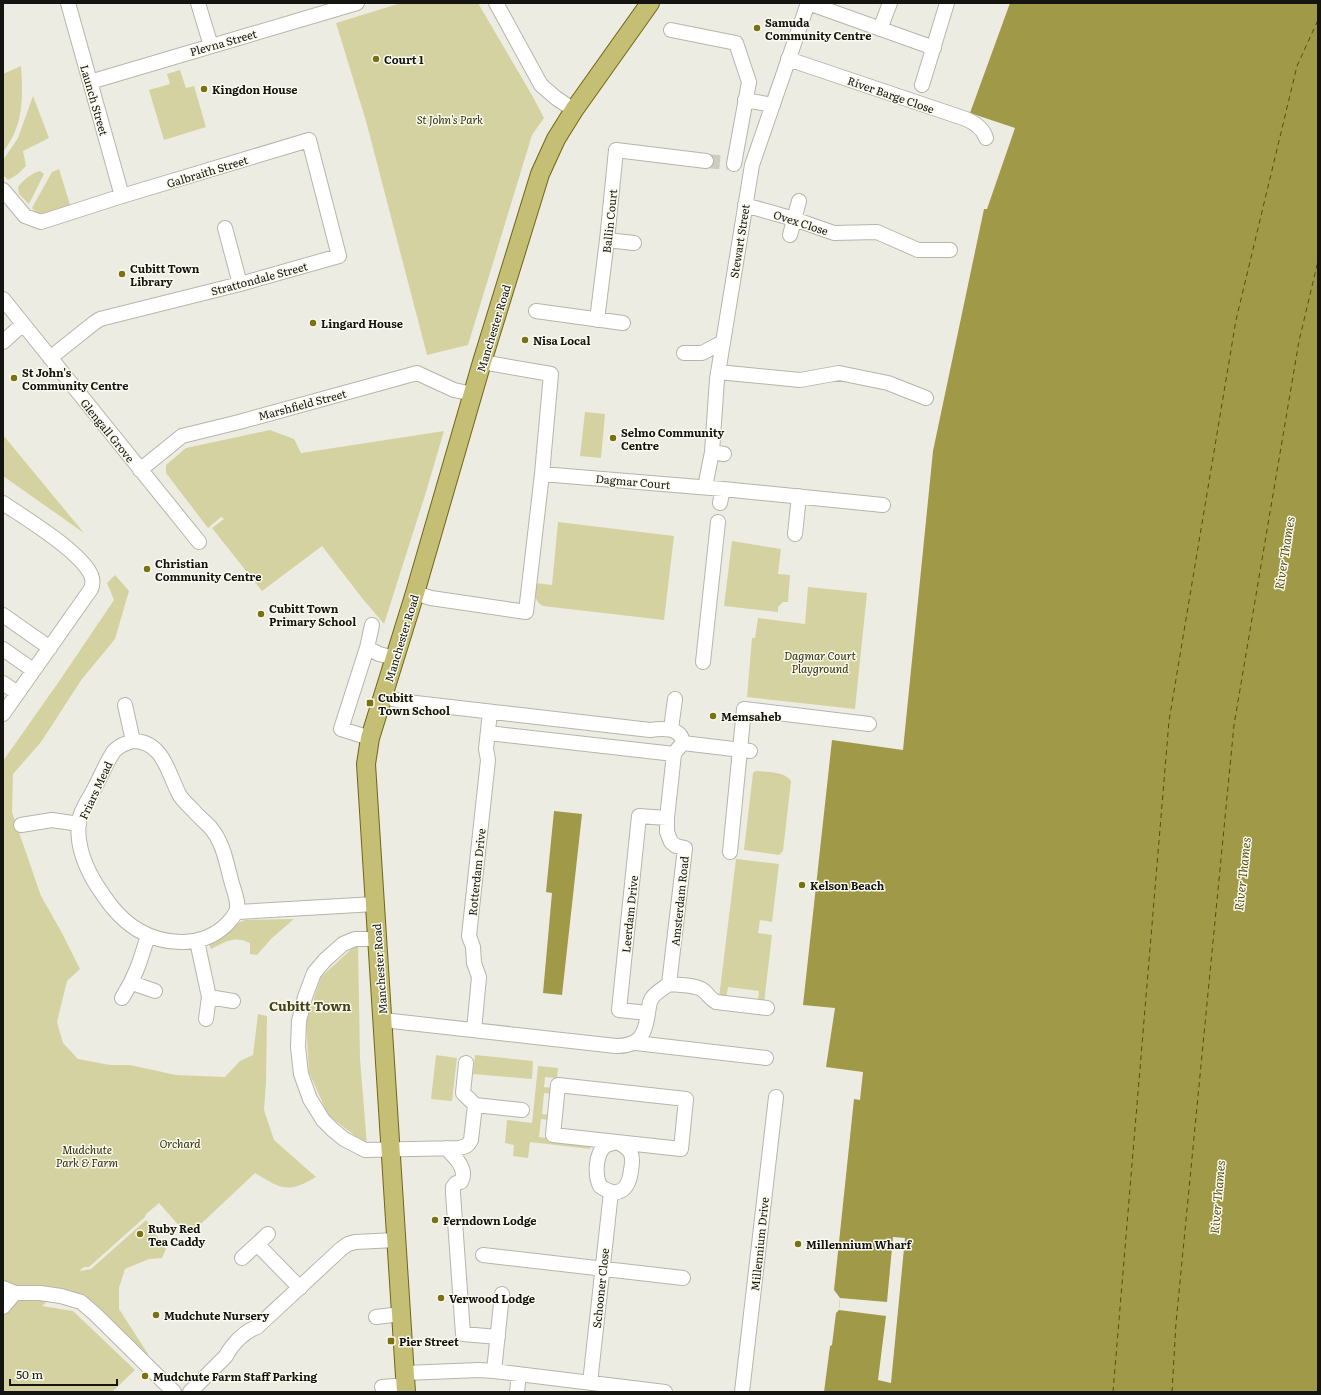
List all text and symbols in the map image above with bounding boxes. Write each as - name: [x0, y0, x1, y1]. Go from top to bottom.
- place label: Samuda Community Centre: [765, 14, 871, 43]
- marker: Samuda Community Centre: [752, 23, 762, 33]
- street label: Plevna Street: [188, 25, 259, 59]
- place label: Court 1: [384, 51, 424, 67]
- marker: Court 1: [371, 54, 381, 64]
- street label: Launch Street: [77, 63, 113, 138]
- street label: River Barge Close: [845, 72, 937, 116]
- place label: Kingdon House: [212, 81, 298, 97]
- marker: Kingdon House: [199, 84, 209, 94]
- park label: St John's Park: [417, 111, 483, 127]
- street label: Galbraith Street: [164, 151, 250, 191]
- street label: Ballin Court: [598, 188, 620, 254]
- street label: Stewart Street: [725, 202, 753, 279]
- street label: Ovex Close: [772, 206, 831, 238]
- street label: Strattondale Street: [209, 257, 310, 299]
- place label: Cubitt Town Library: [130, 260, 200, 289]
- marker: Cubitt Town Library: [117, 269, 127, 279]
- street label: Manchester Road: [472, 282, 514, 374]
- place label: Lingard House: [321, 315, 403, 331]
- marker: Lingard House: [308, 318, 318, 328]
- place label: Nisa Local: [533, 332, 590, 348]
- marker: Nisa Local: [520, 335, 530, 345]
- place label: St John's Community Centre: [22, 364, 128, 393]
- marker: St John's Community Centre: [9, 373, 19, 383]
- street label: Marshfield Street: [256, 384, 348, 423]
- street label: Glengall Grove: [77, 395, 139, 465]
- place label: Selmo Community Centre: [621, 424, 724, 453]
- marker: Selmo Community Centre: [608, 433, 618, 443]
- street label: Dagmar Court: [595, 470, 672, 492]
- water label: River Thames: [1269, 515, 1299, 591]
- place label: Christian Community Centre: [155, 555, 261, 584]
- marker: Christian Community Centre: [142, 564, 152, 574]
- street label: Manchester Road: [380, 592, 422, 684]
- place label: Cubitt Town Primary School: [269, 600, 356, 629]
- marker: Cubitt Town Primary School: [256, 609, 266, 619]
- park label: Dagmar Court Playground: [784, 647, 857, 676]
- place label: Cubitt Town School: [378, 689, 450, 718]
- marker: Cubitt Town School: [365, 698, 375, 708]
- place label: Memsaheb: [721, 708, 781, 724]
- marker: Memsaheb: [708, 711, 718, 721]
- street label: Friars Mead: [74, 758, 116, 822]
- street label: Rotterdam Drive: [463, 827, 489, 916]
- water label: River Thames: [1229, 836, 1255, 912]
- street label: Amsterdam Road: [666, 855, 692, 947]
- street label: Leerdam Drive: [617, 874, 641, 953]
- place label: Kelson Beach: [810, 877, 885, 893]
- marker: Kelson Beach: [797, 880, 807, 890]
- street label: Manchester Road: [368, 923, 390, 1015]
- district label: Cubitt Town: [269, 996, 351, 1015]
- park label: Orchard: [159, 1135, 201, 1151]
- park label: Mudchute Park & Farm: [56, 1141, 119, 1170]
- water label: River Thames: [1205, 1159, 1229, 1235]
- street label: Millennium Drive: [746, 1196, 772, 1292]
- place label: Ferndown Lodge: [443, 1212, 537, 1228]
- marker: Ferndown Lodge: [430, 1215, 440, 1225]
- place label: Ruby Red Tea Caddy: [148, 1220, 205, 1249]
- marker: Ruby Red Tea Caddy: [135, 1229, 145, 1239]
- place label: Millennium Wharf: [806, 1236, 913, 1252]
- marker: Millennium Wharf: [793, 1239, 803, 1249]
- street label: Schooner Close: [588, 1247, 612, 1329]
- place label: Verwood Lodge: [449, 1290, 535, 1306]
- marker: Verwood Lodge: [436, 1293, 446, 1303]
- place label: Mudchute Nursery: [164, 1307, 270, 1323]
- marker: Mudchute Nursery: [151, 1310, 161, 1320]
- place label: Pier Street: [399, 1333, 459, 1349]
- marker: Pier Street: [386, 1336, 396, 1346]
- scale bar: [10, 1361, 117, 1387]
- text: 50 m: [16, 1365, 43, 1383]
- place label: Mudchute Farm Staff Parking: [153, 1368, 318, 1384]
- marker: Mudchute Farm Staff Parking: [140, 1371, 150, 1381]

